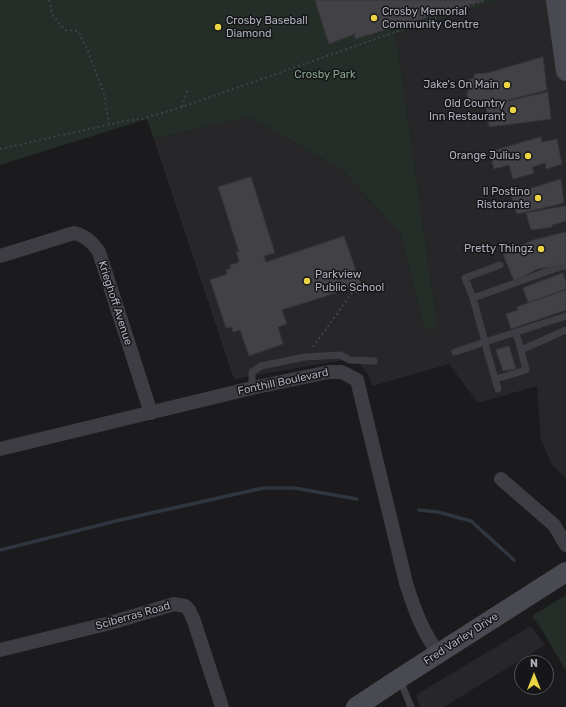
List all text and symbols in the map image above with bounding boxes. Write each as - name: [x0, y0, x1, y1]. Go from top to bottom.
- place label: Crosby Memorial Community Centre: [382, 5, 479, 31]
- marker: Crosby Memorial Community Centre: [369, 13, 379, 23]
- place label: Crosby Baseball Diamond: [226, 14, 308, 40]
- marker: Crosby Baseball Diamond: [213, 22, 223, 32]
- park label: Crosby Park: [294, 68, 356, 82]
- place label: Jake's On Main: [423, 78, 499, 92]
- marker: Jake's On Main: [502, 80, 512, 90]
- place label: Old Country Inn Restaurant: [429, 97, 505, 123]
- marker: Old Country Inn Restaurant: [508, 105, 518, 115]
- place label: Orange Julius: [449, 149, 520, 163]
- marker: Orange Julius: [523, 151, 533, 161]
- place label: Il Postino Ristorante: [477, 185, 530, 211]
- marker: Il Postino Ristorante: [533, 193, 543, 203]
- place label: Pretty Thingz: [464, 242, 533, 256]
- marker: Pretty Thingz: [536, 244, 546, 254]
- street label: Krieghoff Avenue: [95, 259, 135, 347]
- place label: Parkview Public School: [315, 268, 384, 294]
- marker: Parkview Public School: [302, 276, 312, 286]
- street label: Fonthill Boulevard: [236, 366, 330, 398]
- street label: Sciberras Road: [94, 599, 172, 633]
- street label: Fred Varley Drive: [421, 610, 501, 668]
- north arrow: [514, 655, 554, 695]
- text: N: [530, 657, 538, 670]

